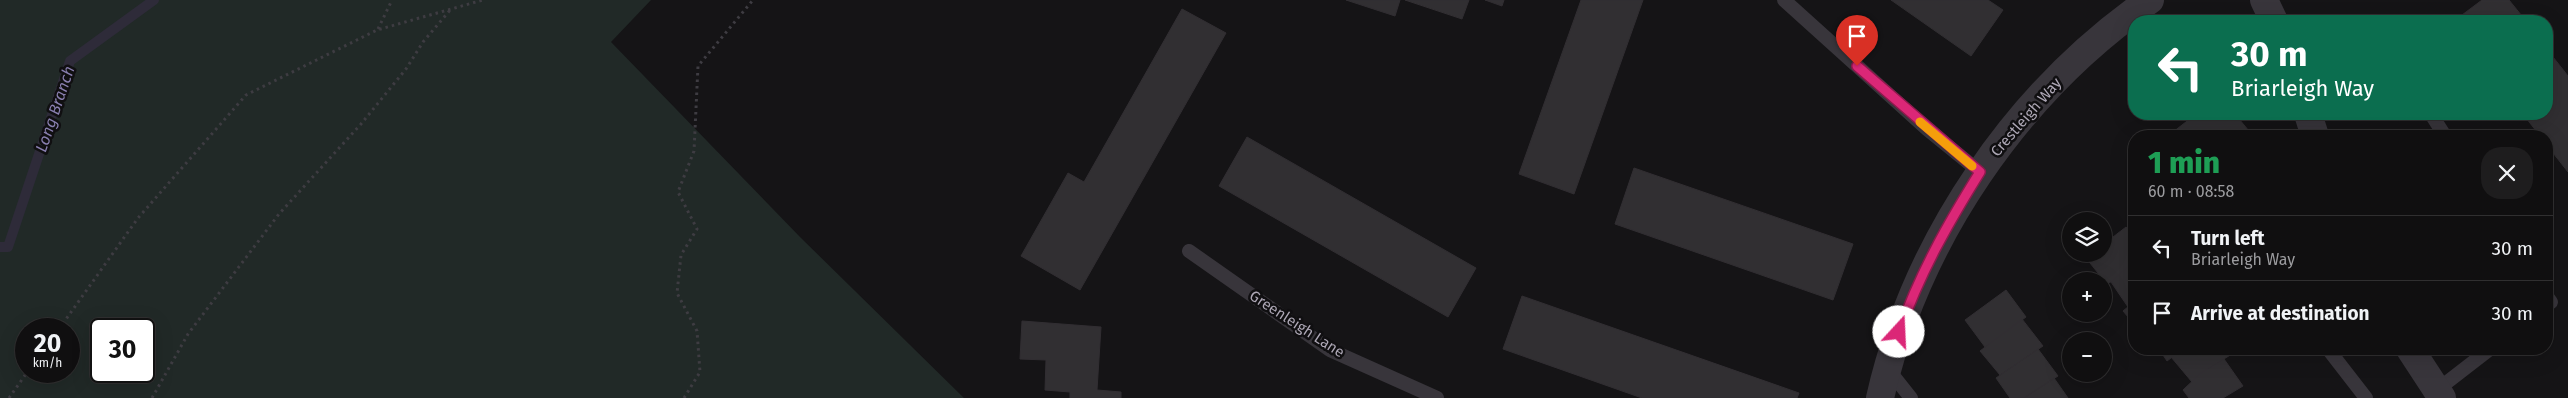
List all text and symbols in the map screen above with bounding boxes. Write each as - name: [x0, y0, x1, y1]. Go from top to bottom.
- pin: [1836, 15, 1878, 66]
- icon: arrive: [1843, 22, 1871, 50]
- text: 30 m: [2231, 33, 2308, 75]
- icon: left: [2148, 35, 2213, 100]
- water label: Long Branch: [31, 63, 79, 155]
- street label: Crestleigh Way: [1987, 73, 2066, 160]
- text: Briarleigh Way: [2231, 75, 2374, 102]
- text: 1 min: [2148, 145, 2220, 181]
- button: close: [2481, 147, 2533, 199]
- text: 60 m · 08:58: [2148, 182, 2234, 201]
- map controls: [2062, 212, 2112, 382]
- button: layers: [2062, 212, 2112, 262]
- text: Turn left: [2191, 227, 2265, 250]
- icon: left: [2148, 234, 2176, 262]
- text: 30 m: [2492, 237, 2533, 260]
- text: Briarleigh Way: [2191, 250, 2295, 269]
- button: +: [2062, 272, 2112, 322]
- street label: Greenleigh Lane: [1246, 287, 1348, 361]
- icon: arrive: [2148, 299, 2176, 327]
- text: Arrive at destination: [2191, 302, 2370, 325]
- text: 30 m: [2492, 302, 2533, 325]
- position arrow: [1872, 305, 1924, 357]
- speed limit sign: 30: [90, 318, 155, 383]
- text: 20: [34, 329, 61, 359]
- button: −: [2062, 332, 2112, 382]
- text: km/h: [33, 356, 62, 370]

